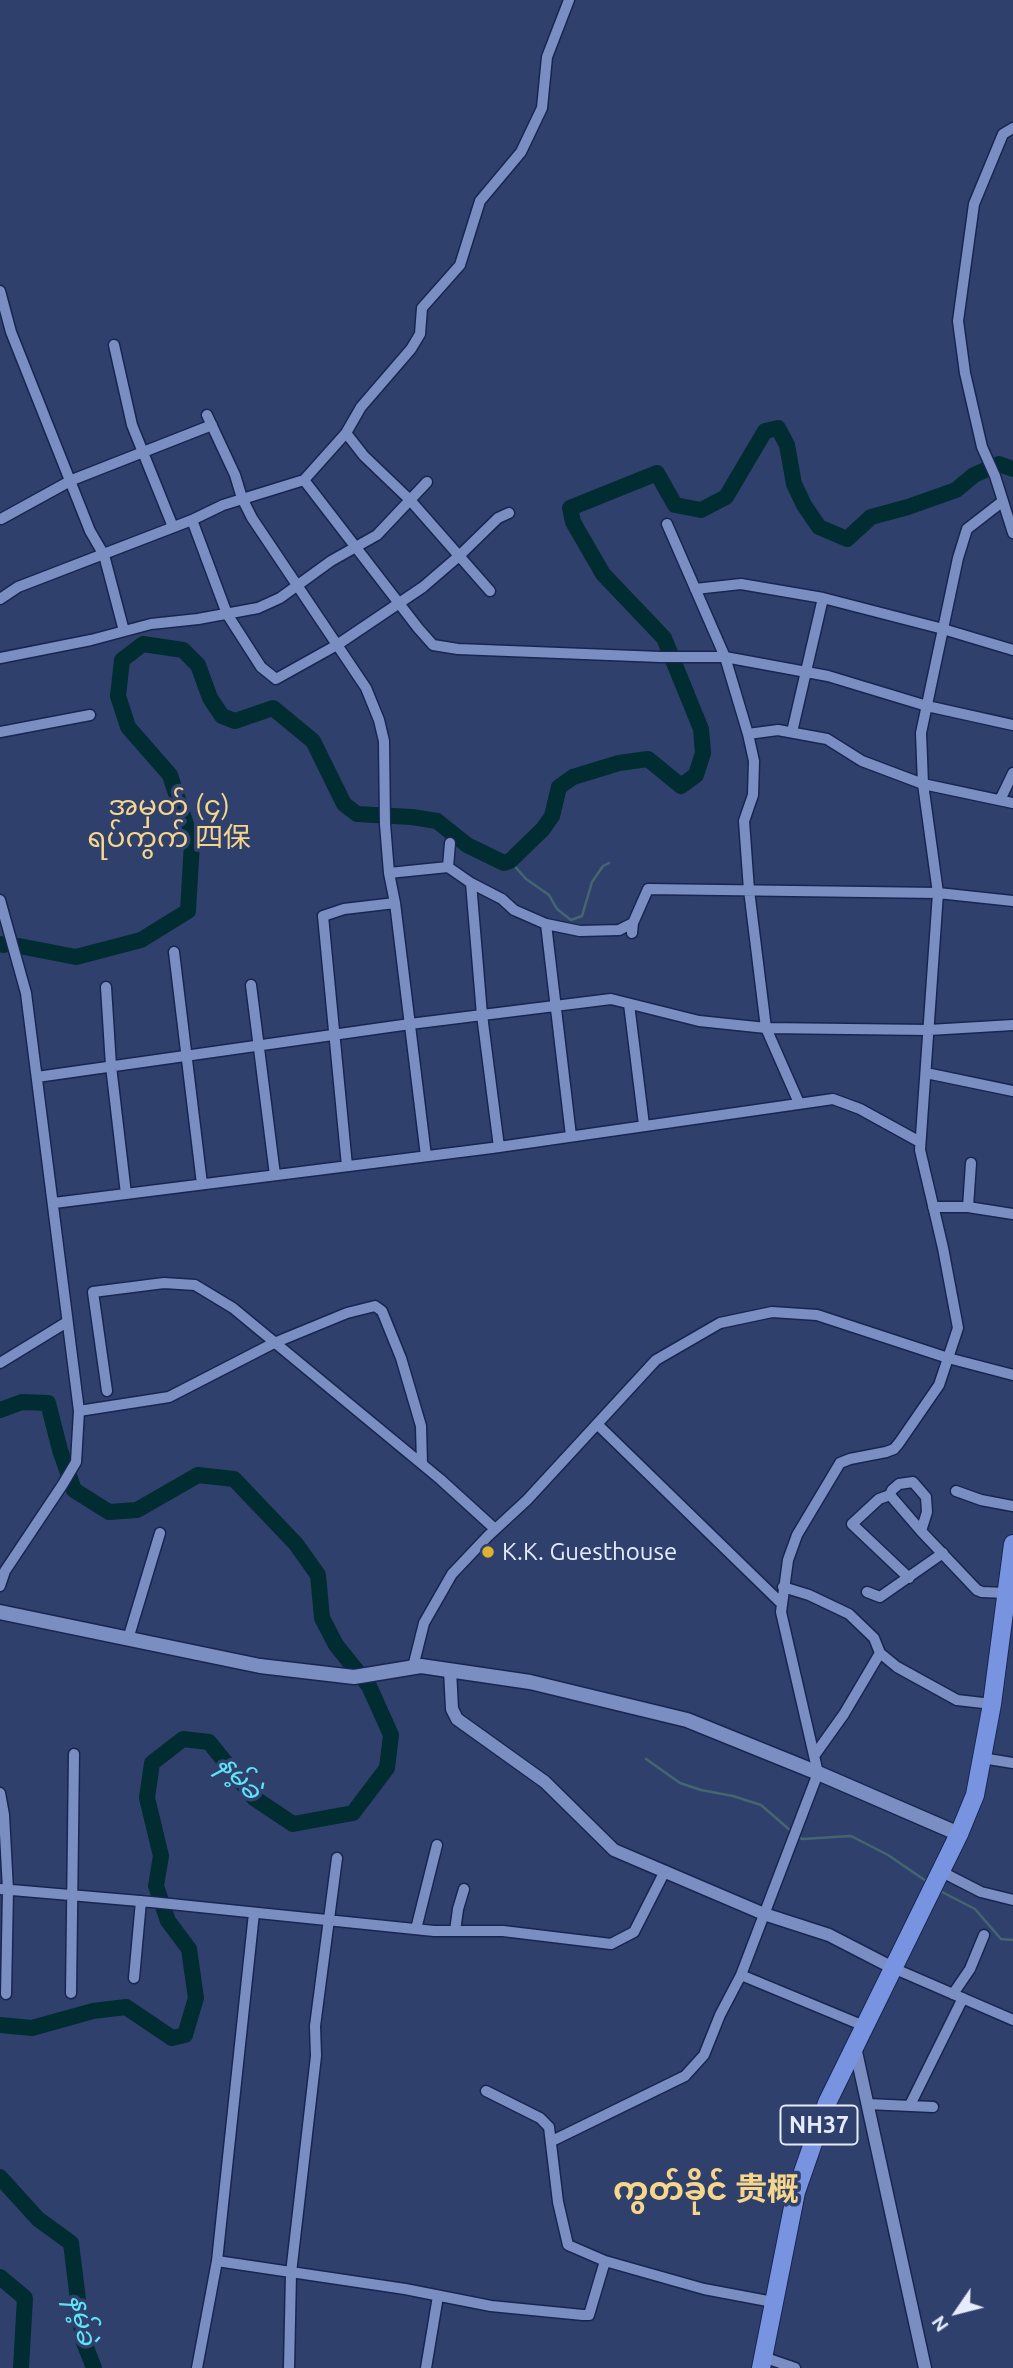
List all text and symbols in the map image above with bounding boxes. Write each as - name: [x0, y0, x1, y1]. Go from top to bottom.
- district label: အမှတ် (၄) ရပ်ကွက် 四保: [87, 789, 251, 855]
- place label: K.K. Guesthouse: [502, 1538, 677, 1566]
- marker: K.K. Guesthouse: [480, 1544, 496, 1560]
- water label: နမ့်ခဲ: [212, 1748, 268, 1806]
- road number: NH37: [780, 2106, 858, 2144]
- district label: ကွတ်ခိုင် 贵概: [613, 2170, 799, 2208]
- north arrow: [922, 2277, 992, 2347]
- water label: နမ့်ခဲ: [63, 2293, 103, 2347]
- text: N: [927, 2312, 953, 2336]

